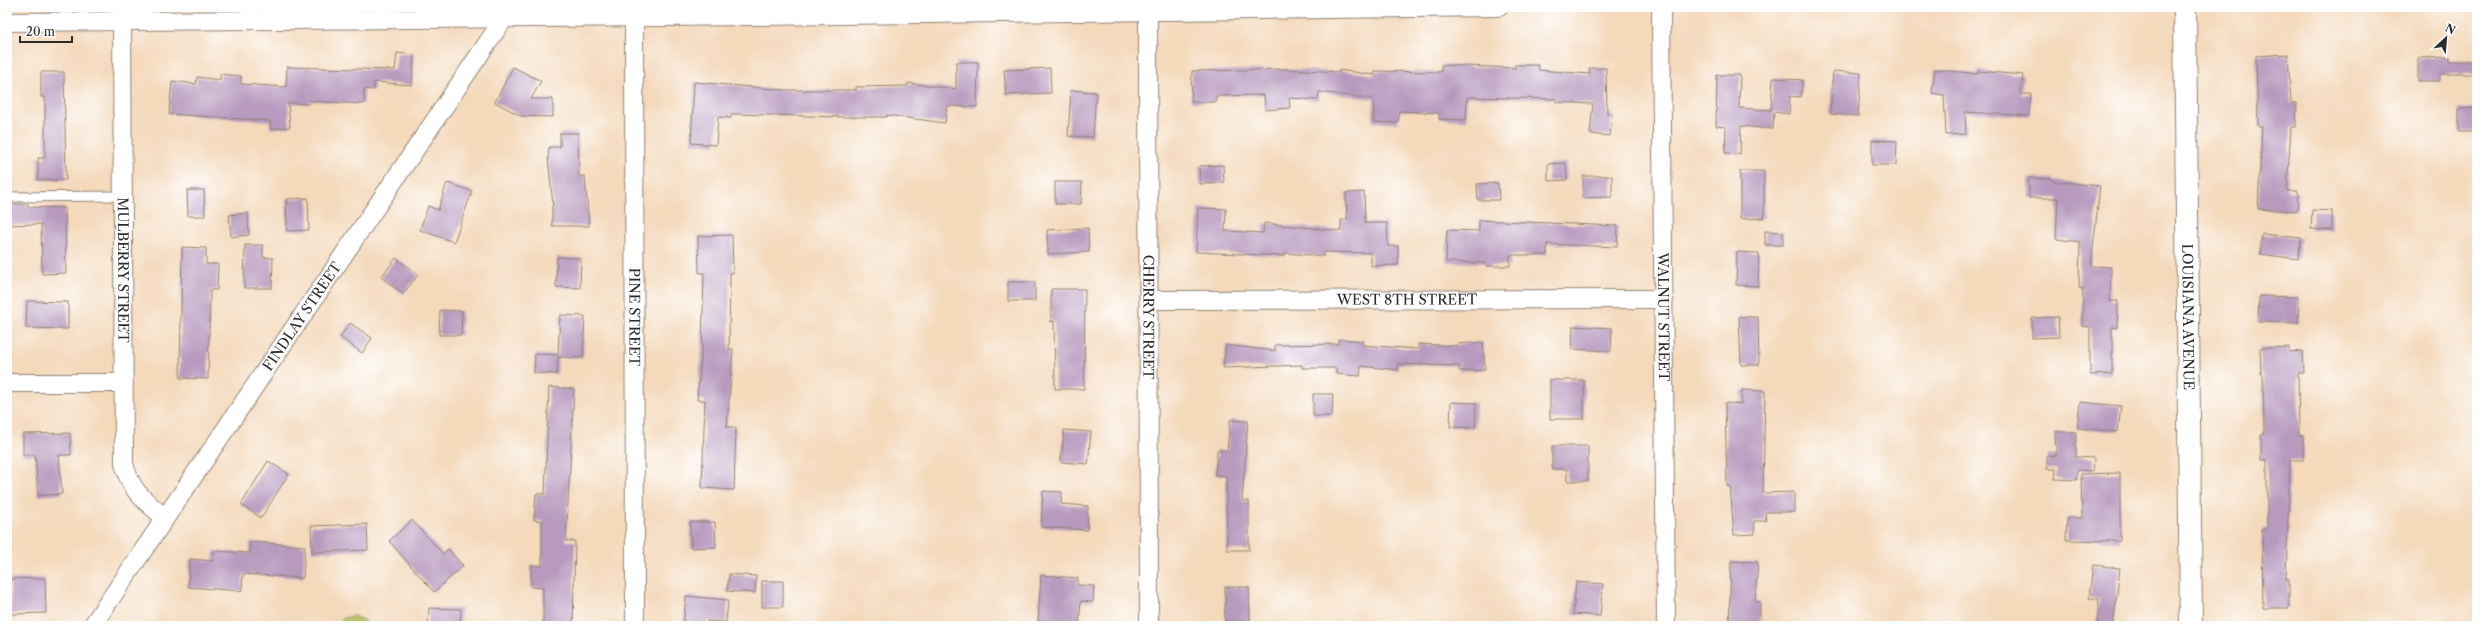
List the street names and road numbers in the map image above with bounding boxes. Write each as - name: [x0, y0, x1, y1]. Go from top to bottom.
- street label: MULBERRY STREET: [114, 197, 132, 343]
- street label: LOUISIANA AVENUE: [2178, 244, 2198, 390]
- street label: WALNUT STREET: [1654, 251, 1673, 382]
- street label: CHERRY STREET: [1139, 255, 1158, 380]
- street label: FINDLAY STREET: [259, 258, 345, 374]
- street label: PINE STREET: [625, 268, 644, 367]
- street label: WEST 8TH STREET: [1336, 290, 1478, 309]

